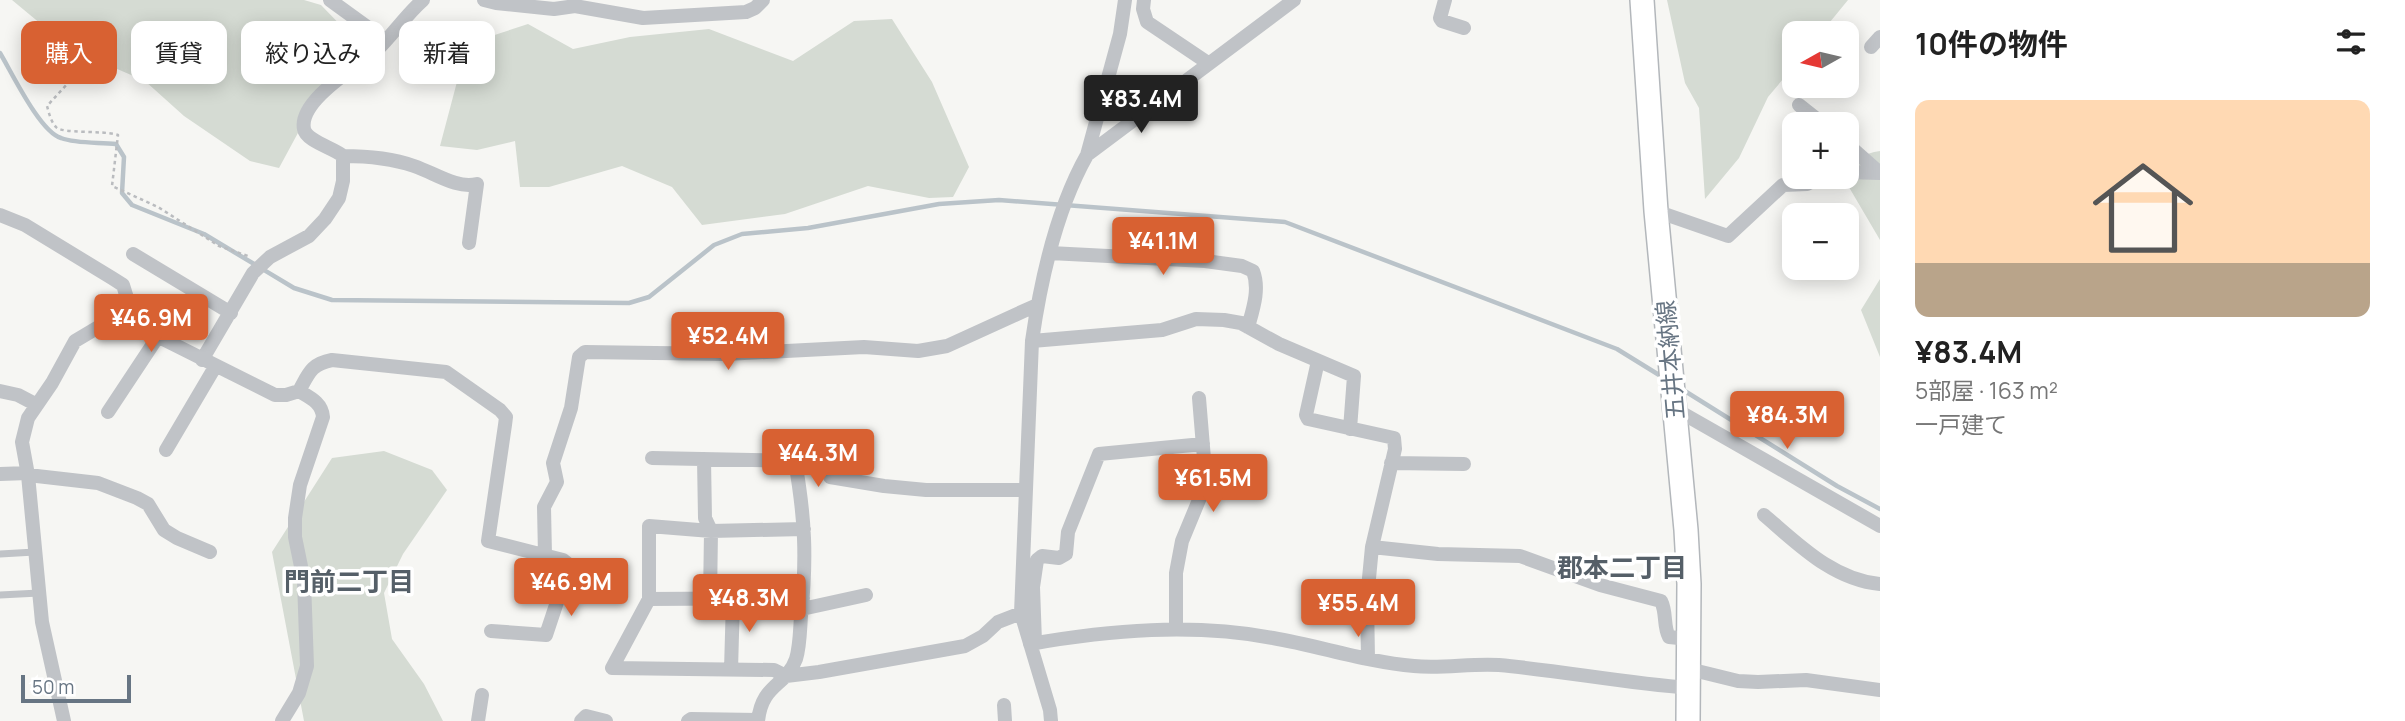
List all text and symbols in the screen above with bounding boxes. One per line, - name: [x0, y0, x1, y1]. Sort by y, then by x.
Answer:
- chip: 購入: [21, 21, 117, 84]
- chip: 賃貸: [131, 21, 227, 84]
- chip: 絞り込み: [241, 21, 385, 84]
- chip: 新着: [399, 21, 495, 84]
- north arrow: [1782, 21, 1858, 98]
- map controls: [1782, 21, 1859, 280]
- text: 10件の物件: [1915, 23, 2068, 64]
- icon: filters: [2332, 23, 2370, 61]
- pin: ¥83.4M: [1084, 76, 1198, 135]
- text: ¥83.4M: [1100, 82, 1182, 114]
- button: +: [1782, 112, 1859, 189]
- icon: home: [2080, 145, 2206, 271]
- button: −: [1782, 203, 1859, 280]
- pin: ¥41.1M: [1106, 218, 1220, 277]
- text: ¥41.1M: [1128, 224, 1198, 256]
- pin: ¥46.9M: [94, 294, 208, 354]
- street label: 五井本納線: [1648, 299, 1691, 421]
- text: ¥46.9M: [110, 301, 192, 333]
- pin: ¥52.4M: [671, 312, 785, 372]
- text: ¥52.4M: [687, 319, 769, 351]
- text: ¥83.4M: [1915, 331, 2022, 372]
- text: 5部屋 · 163 m²: [1915, 374, 2058, 406]
- pin: ¥84.3M: [1730, 392, 1844, 451]
- text: ¥84.3M: [1746, 398, 1828, 430]
- text: 一戸建て: [1915, 408, 2007, 440]
- pin: ¥44.3M: [761, 430, 875, 489]
- text: ¥44.3M: [778, 436, 858, 468]
- pin: ¥61.5M: [1156, 454, 1270, 514]
- text: ¥61.5M: [1174, 461, 1252, 493]
- district label: 郡本二丁目: [1557, 549, 1687, 585]
- pin: ¥46.9M: [514, 558, 628, 618]
- district label: 門前二丁目: [284, 563, 414, 599]
- text: ¥46.9M: [530, 565, 612, 597]
- pin: ¥48.3M: [692, 574, 806, 634]
- pin: ¥55.4M: [1301, 580, 1415, 639]
- text: ¥48.3M: [709, 581, 789, 613]
- text: ¥55.4M: [1317, 586, 1399, 618]
- scale bar: [21, 672, 131, 704]
- text: 50 m: [32, 674, 74, 700]

